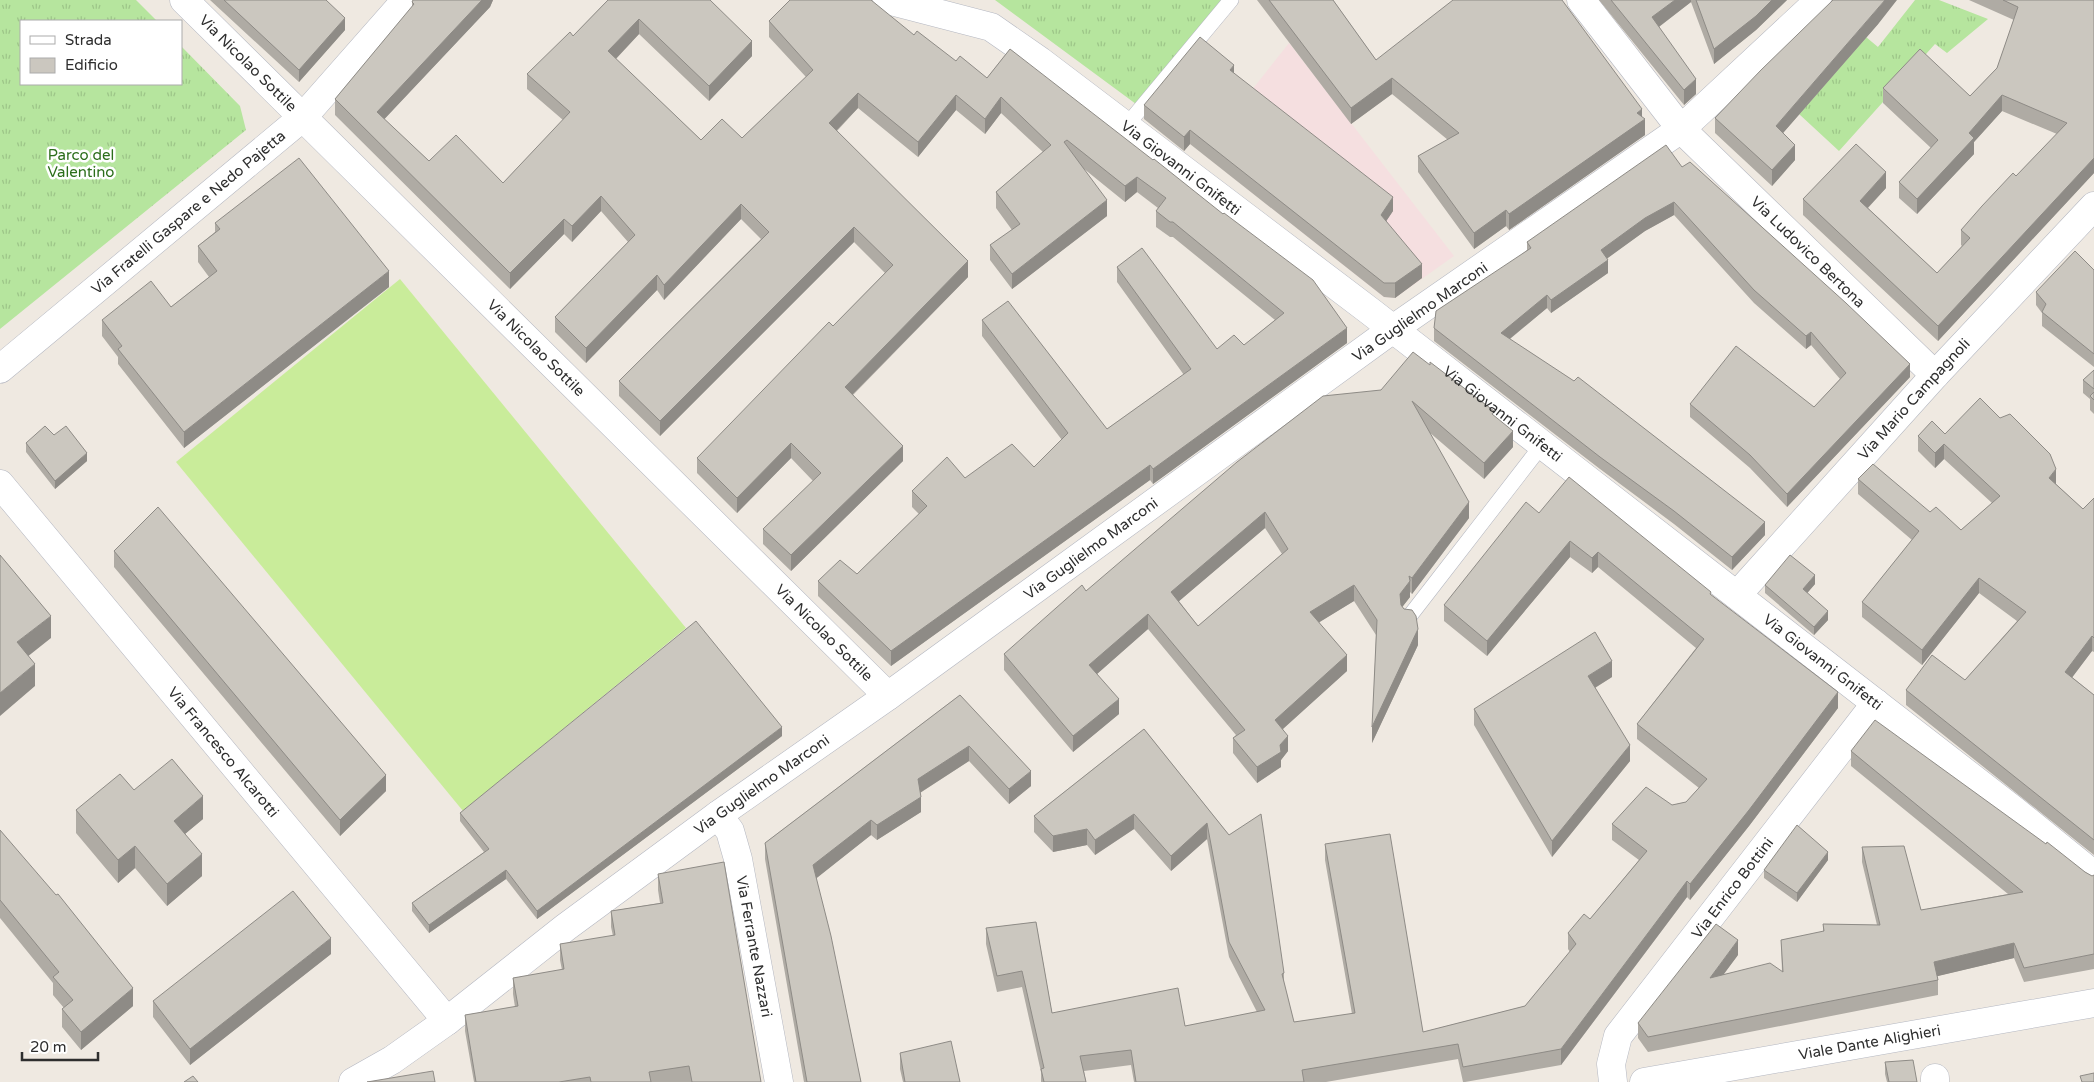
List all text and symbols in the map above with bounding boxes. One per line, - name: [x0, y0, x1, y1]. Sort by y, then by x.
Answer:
- street label: Via Nicolao Sottile: [195, 11, 301, 115]
- legend: [20, 20, 182, 85]
- text: Strada: [65, 31, 112, 49]
- text: Edificio: [65, 56, 118, 74]
- street label: Via Giovanni Gnifetti: [1117, 117, 1245, 219]
- street label: Via Fratelli Gaspare e Nedo Pajetta: [88, 126, 289, 298]
- park label: Parco del Valentino: [48, 146, 114, 181]
- street label: Via Ludovico Bertona: [1747, 193, 1869, 311]
- street label: Via Guglielmo Marconi: [1349, 258, 1491, 366]
- street label: Via Nicolao Sottile: [483, 296, 589, 400]
- street label: Via Mario Campagnoli: [1854, 335, 1974, 463]
- street label: Via Giovanni Gnifetti: [1439, 362, 1566, 466]
- street label: Via Guglielmo Marconi: [1020, 494, 1161, 603]
- street label: Via Nicolao Sottile: [771, 581, 877, 685]
- street label: Via Giovanni Gnifetti: [1760, 610, 1886, 714]
- street label: Via Francesco Alcarotti: [164, 683, 283, 821]
- street label: Via Guglielmo Marconi: [691, 731, 833, 838]
- street label: Via Enrico Bottini: [1688, 834, 1777, 942]
- street label: Via Ferrante Nazzari: [732, 874, 776, 1019]
- street label: Viale Dante Alighieri: [1797, 1021, 1942, 1064]
- scale bar: [22, 1030, 99, 1062]
- text: 20 m: [30, 1038, 67, 1056]

